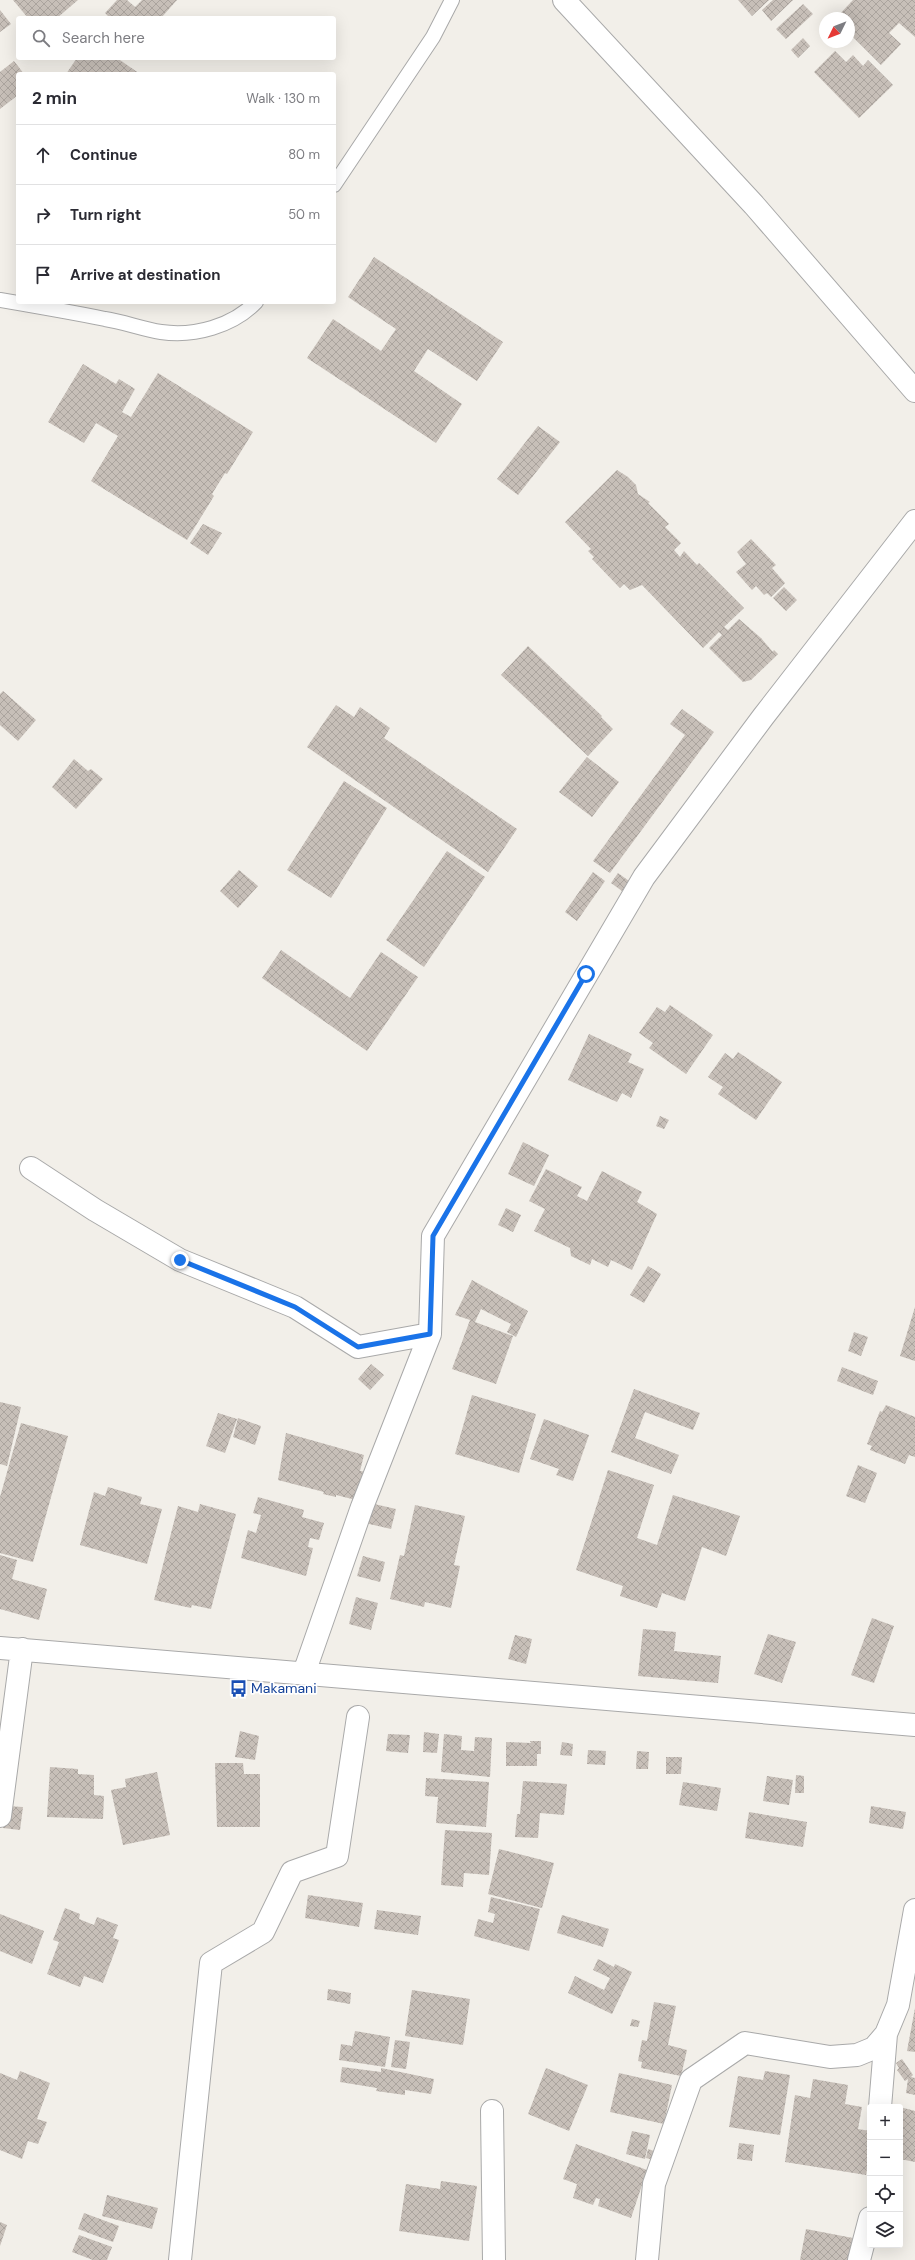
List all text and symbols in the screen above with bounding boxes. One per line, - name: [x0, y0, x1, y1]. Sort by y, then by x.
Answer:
- north arrow: [819, 12, 855, 48]
- search box: [16, 16, 336, 60]
- icon: search: [30, 27, 52, 49]
- text: Search here: [62, 28, 145, 48]
- text: 2 min: [32, 87, 77, 109]
- text: Walk · 130 m: [246, 90, 320, 107]
- icon: ahead: [32, 144, 54, 166]
- text: Continue: [70, 145, 138, 165]
- text: 80 m: [288, 146, 320, 163]
- icon: right: [32, 204, 54, 226]
- text: Turn right: [70, 205, 141, 225]
- text: 50 m: [288, 206, 320, 223]
- icon: arrive: [32, 264, 54, 286]
- text: Arrive at destination: [70, 265, 221, 285]
- route start: [577, 965, 595, 983]
- route end: [171, 1251, 189, 1269]
- bus stop icon: Makamani: [228, 1678, 248, 1698]
- place label: Makamani: [251, 1679, 317, 1697]
- map controls: [867, 2104, 903, 2248]
- button: +: [867, 2104, 903, 2140]
- button: −: [867, 2140, 903, 2176]
- button: locate: [867, 2176, 903, 2212]
- button: layers: [867, 2212, 903, 2248]

